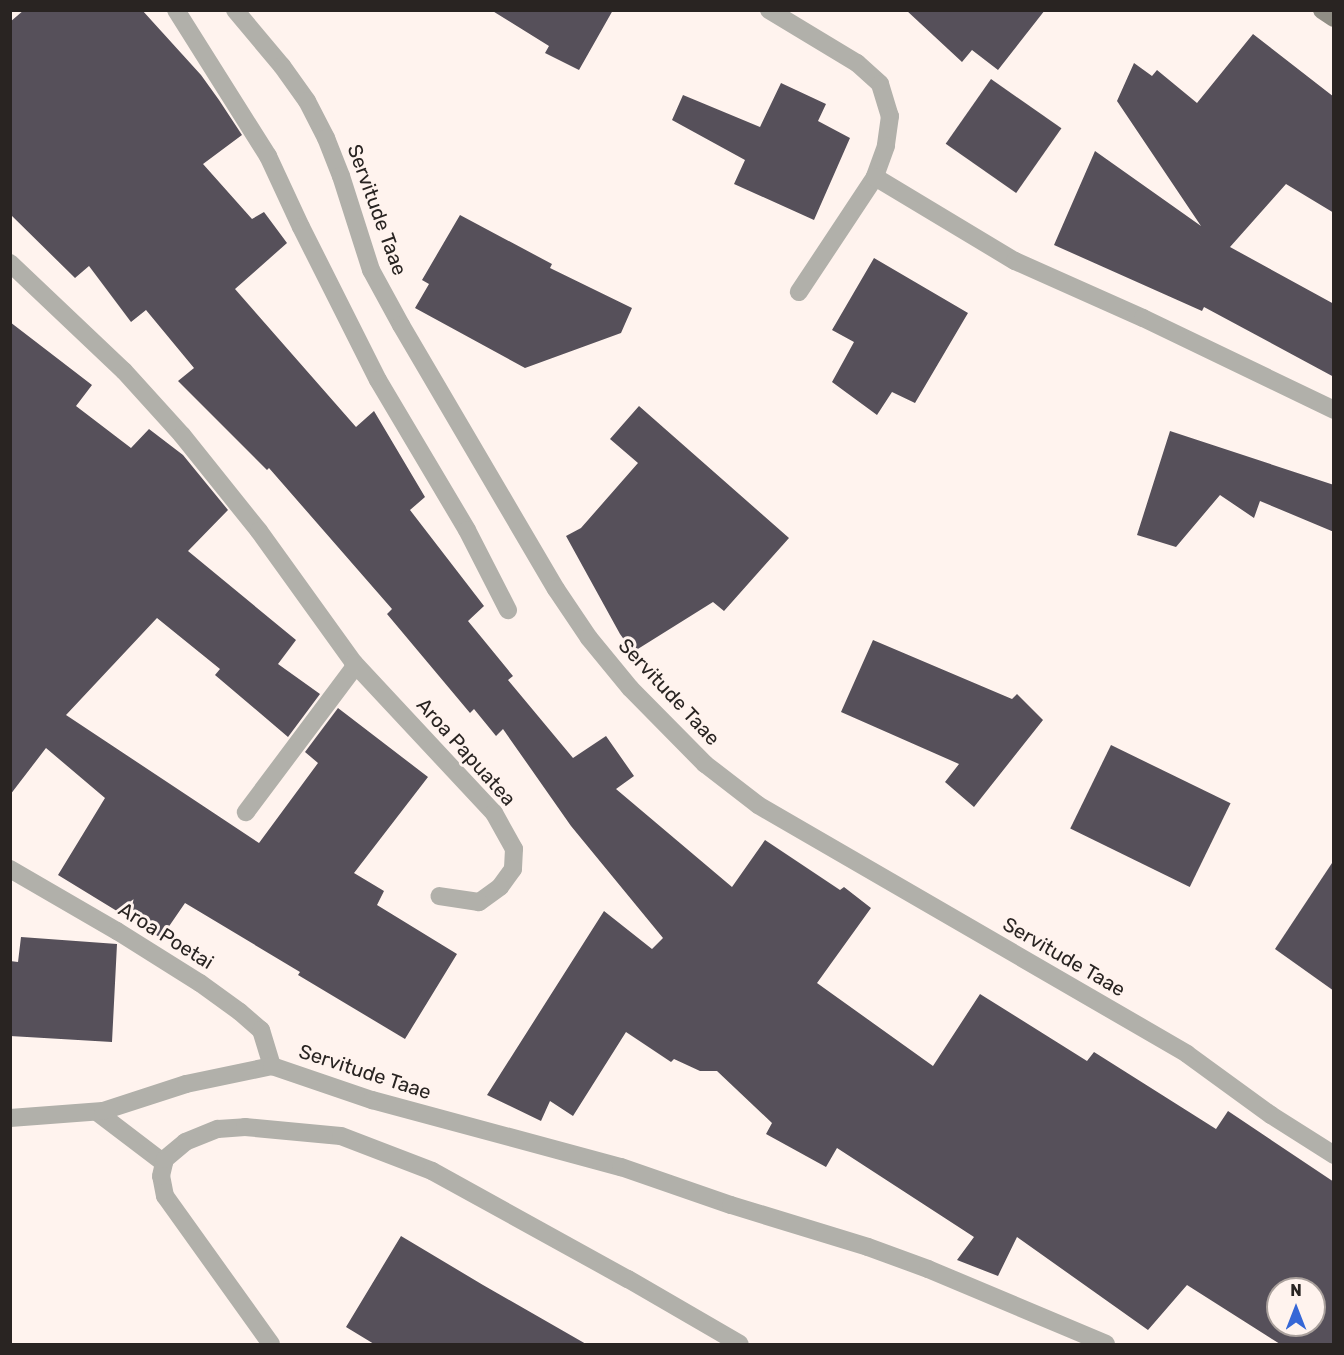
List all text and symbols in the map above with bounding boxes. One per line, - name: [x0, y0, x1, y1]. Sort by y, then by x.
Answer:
- street label: Servitude Taae: [342, 141, 412, 279]
- street label: Servitude Taae: [613, 633, 725, 751]
- street label: Aroa Papuatea: [411, 693, 521, 811]
- street label: Aroa Poetai: [114, 897, 218, 975]
- street label: Servitude Taae: [998, 912, 1130, 1002]
- street label: Servitude Taae: [296, 1039, 434, 1105]
- north arrow: [1266, 1277, 1326, 1337]
- text: N: [1290, 1281, 1302, 1300]

